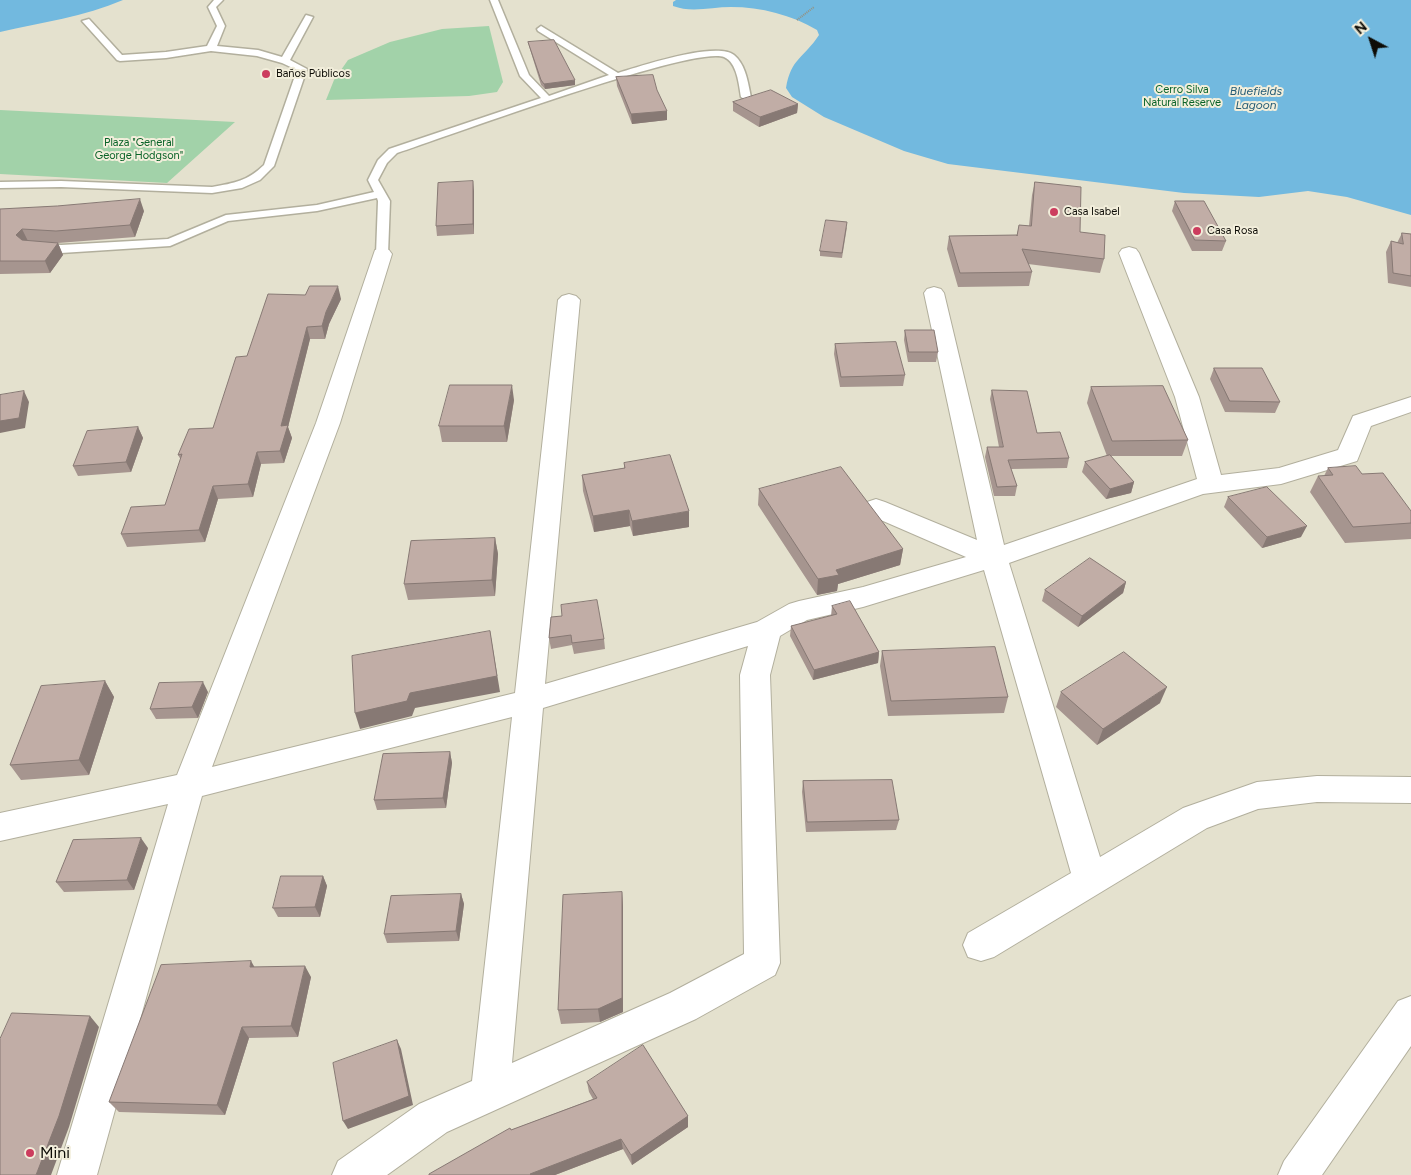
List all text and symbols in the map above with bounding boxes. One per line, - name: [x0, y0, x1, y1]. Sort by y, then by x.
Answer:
- north arrow: [1346, 15, 1396, 65]
- text: N: [1351, 18, 1371, 38]
- place label: Baños Públicos: [276, 67, 350, 81]
- marker: Baños Públicos: [260, 68, 272, 80]
- park label: Cerro Silva Natural Reserve: [1143, 83, 1221, 109]
- water label: Bluefields Lagoon: [1230, 84, 1282, 112]
- park label: Plaza "General George Hodgson": [95, 136, 183, 162]
- place label: Casa Isabel: [1064, 205, 1120, 219]
- marker: Casa Isabel: [1048, 206, 1060, 218]
- place label: Casa Rosa: [1207, 224, 1258, 238]
- marker: Casa Rosa: [1191, 225, 1203, 237]
- place label: Mini: [40, 1143, 70, 1163]
- marker: Mini: [24, 1147, 36, 1159]

